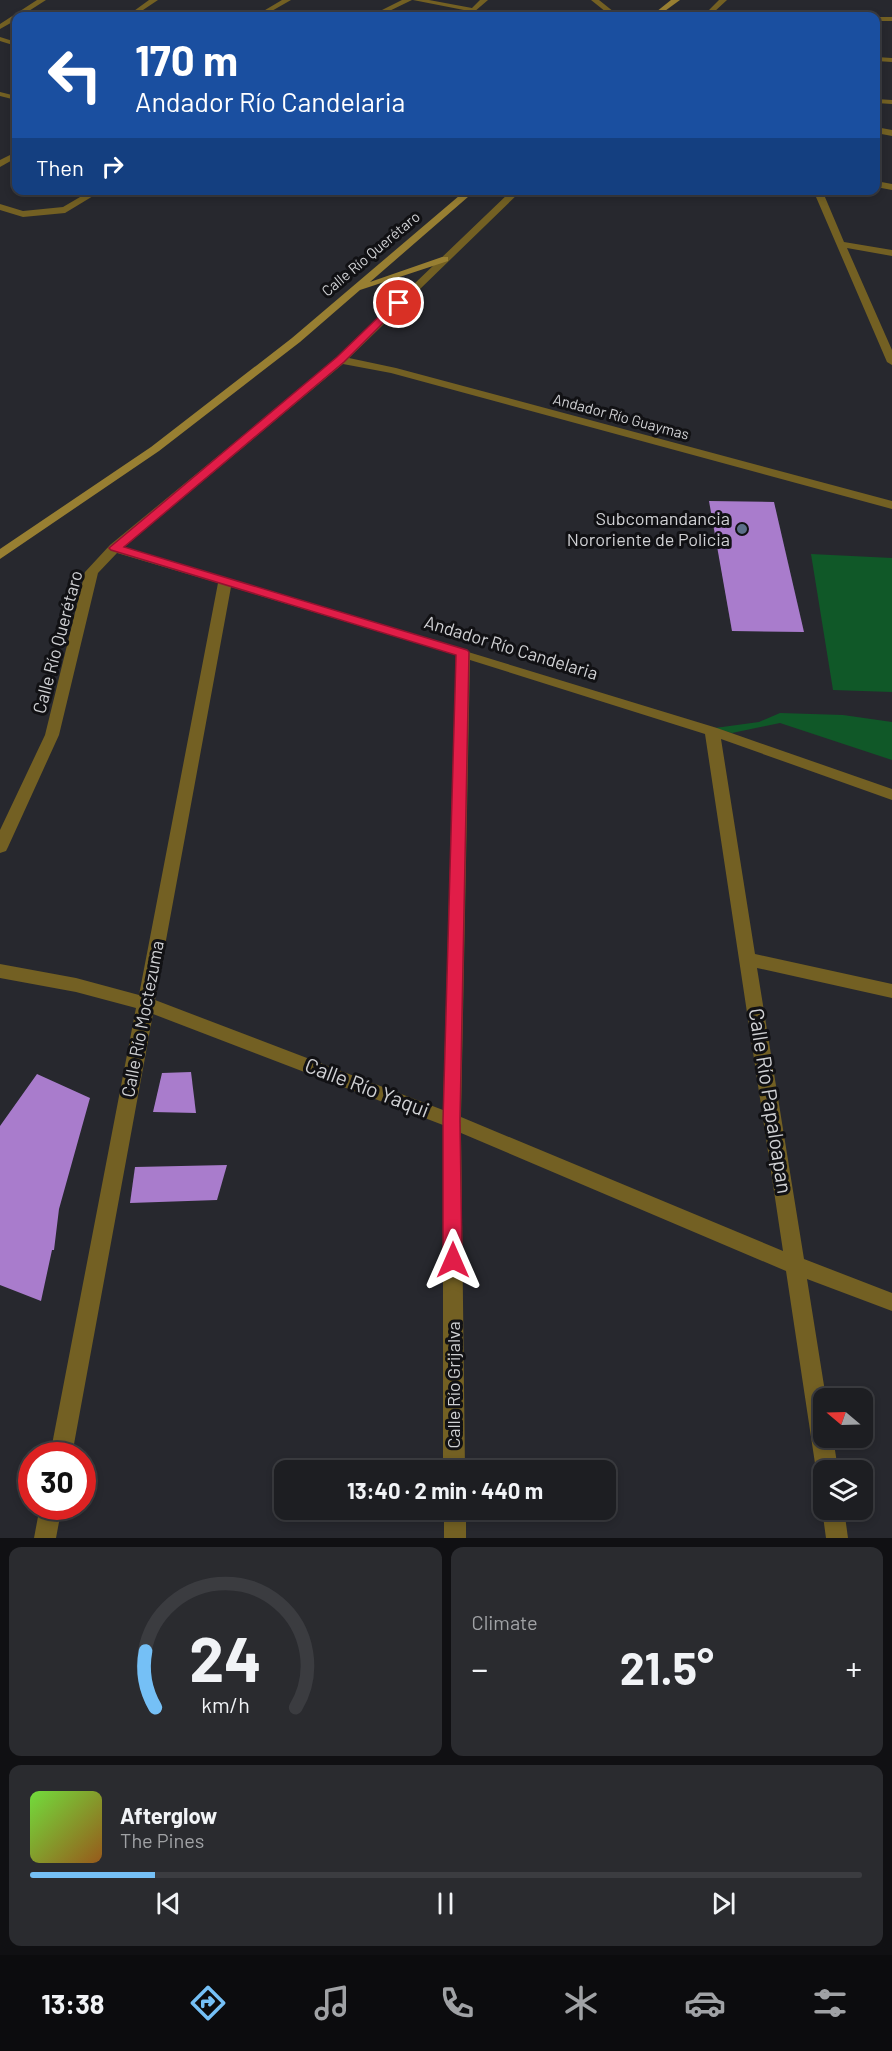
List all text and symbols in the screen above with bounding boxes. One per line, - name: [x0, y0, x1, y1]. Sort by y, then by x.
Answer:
- text: 170 m: [135, 34, 238, 84]
- icon: left: [36, 36, 114, 114]
- text: Andador Río Candelaria: [135, 85, 405, 117]
- icon: right: [96, 150, 129, 183]
- text: Then: [36, 154, 84, 180]
- street label: Calle Río Querétaro: [318, 207, 423, 300]
- pin: [373, 277, 424, 328]
- icon: arrive: [382, 286, 415, 319]
- street label: Andador Río Guaymas: [551, 389, 691, 443]
- place label: Subcomandancia Nororiente de Policia: [567, 507, 730, 550]
- marker: Subcomandancia Nororiente de Policia: [735, 522, 749, 536]
- street label: Calle Río Querétaro: [27, 568, 87, 716]
- street label: Andador Río Candelaria: [422, 610, 601, 684]
- street label: Calle Río Moctezuma: [116, 938, 168, 1099]
- street label: Calle Río Papaloapan: [744, 1006, 798, 1195]
- street label: Calle Río Yaqui: [302, 1051, 433, 1122]
- position arrow: [421, 1228, 485, 1292]
- street label: Calle Río Grijalva: [442, 1321, 464, 1449]
- north arrow: [813, 1388, 873, 1448]
- map controls: [813, 1388, 873, 1520]
- speed limit sign: 30: [18, 1442, 96, 1520]
- button: layers: [813, 1460, 873, 1520]
- text: 13:40 · 2 min · 440 m: [347, 1477, 543, 1503]
- text: Climate: [472, 1610, 538, 1634]
- text: 24: [189, 1620, 262, 1694]
- text: 21.5°: [620, 1640, 714, 1694]
- text: −: [472, 1648, 488, 1688]
- text: +: [846, 1648, 862, 1688]
- text: km/h: [201, 1693, 250, 1718]
- text: Afterglow: [120, 1802, 217, 1828]
- text: The Pines: [120, 1828, 204, 1852]
- icon: previous: [152, 1887, 185, 1920]
- icon: pause: [429, 1887, 462, 1920]
- icon: next: [707, 1887, 740, 1920]
- icon: directions: [187, 1982, 229, 2024]
- icon: music: [311, 1982, 353, 2024]
- icon: phone: [436, 1982, 478, 2024]
- icon: climate: [560, 1982, 602, 2024]
- icon: car: [684, 1982, 726, 2024]
- icon: filters: [809, 1982, 851, 2024]
- text: 13:38: [41, 1987, 104, 2019]

